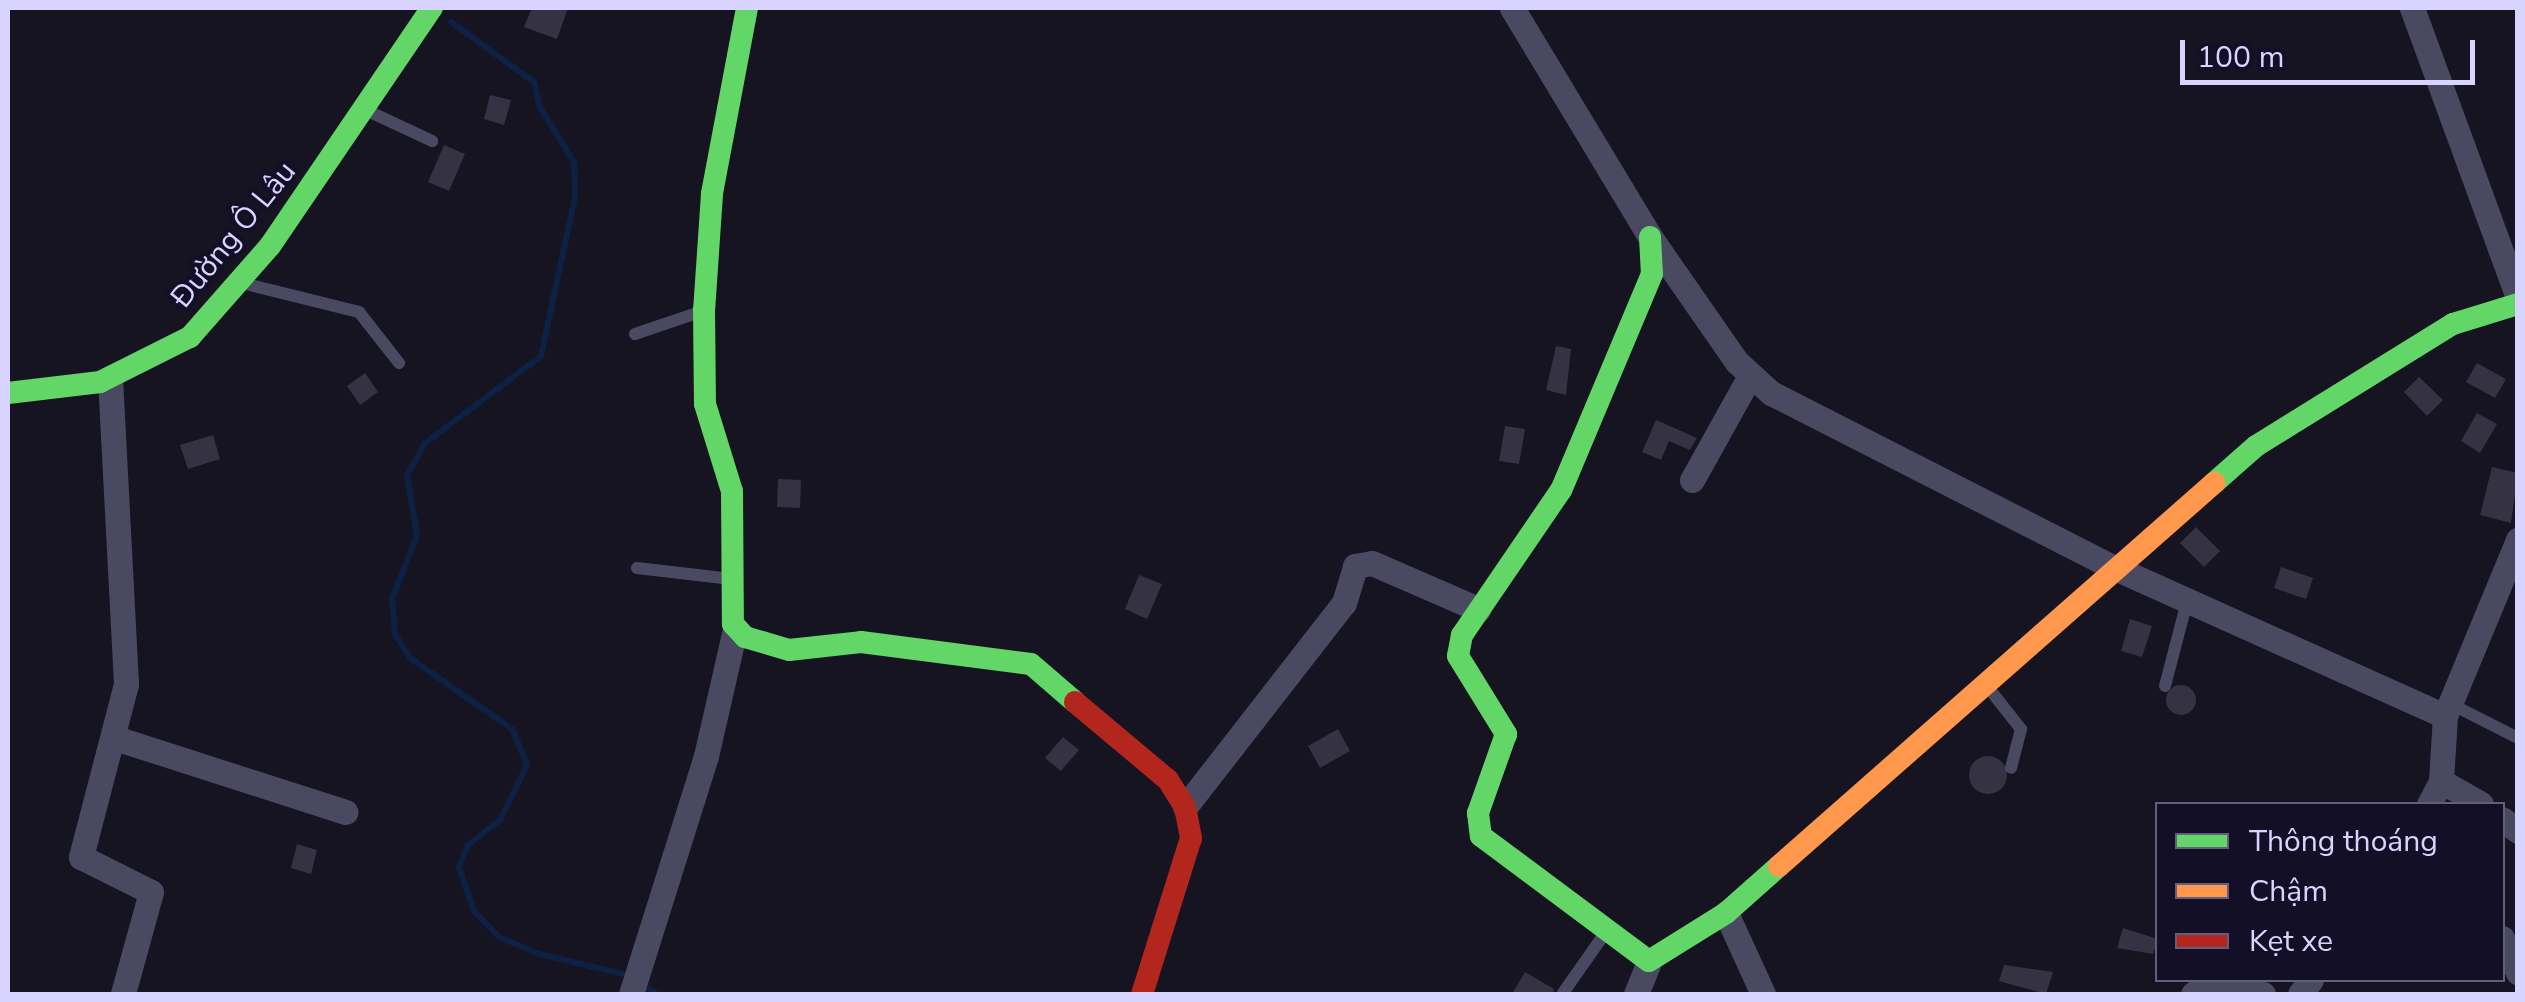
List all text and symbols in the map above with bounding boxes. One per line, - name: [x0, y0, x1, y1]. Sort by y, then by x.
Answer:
- scale bar: [2185, 20, 2480, 82]
- text: 100 m: [2197, 37, 2284, 78]
- street label: Đường Ô Lâu: [164, 155, 304, 315]
- legend: [2155, 802, 2505, 982]
- text: Thông thoáng: [2249, 821, 2438, 862]
- text: Chậm: [2249, 871, 2328, 912]
- text: Kẹt xe: [2249, 921, 2333, 962]

